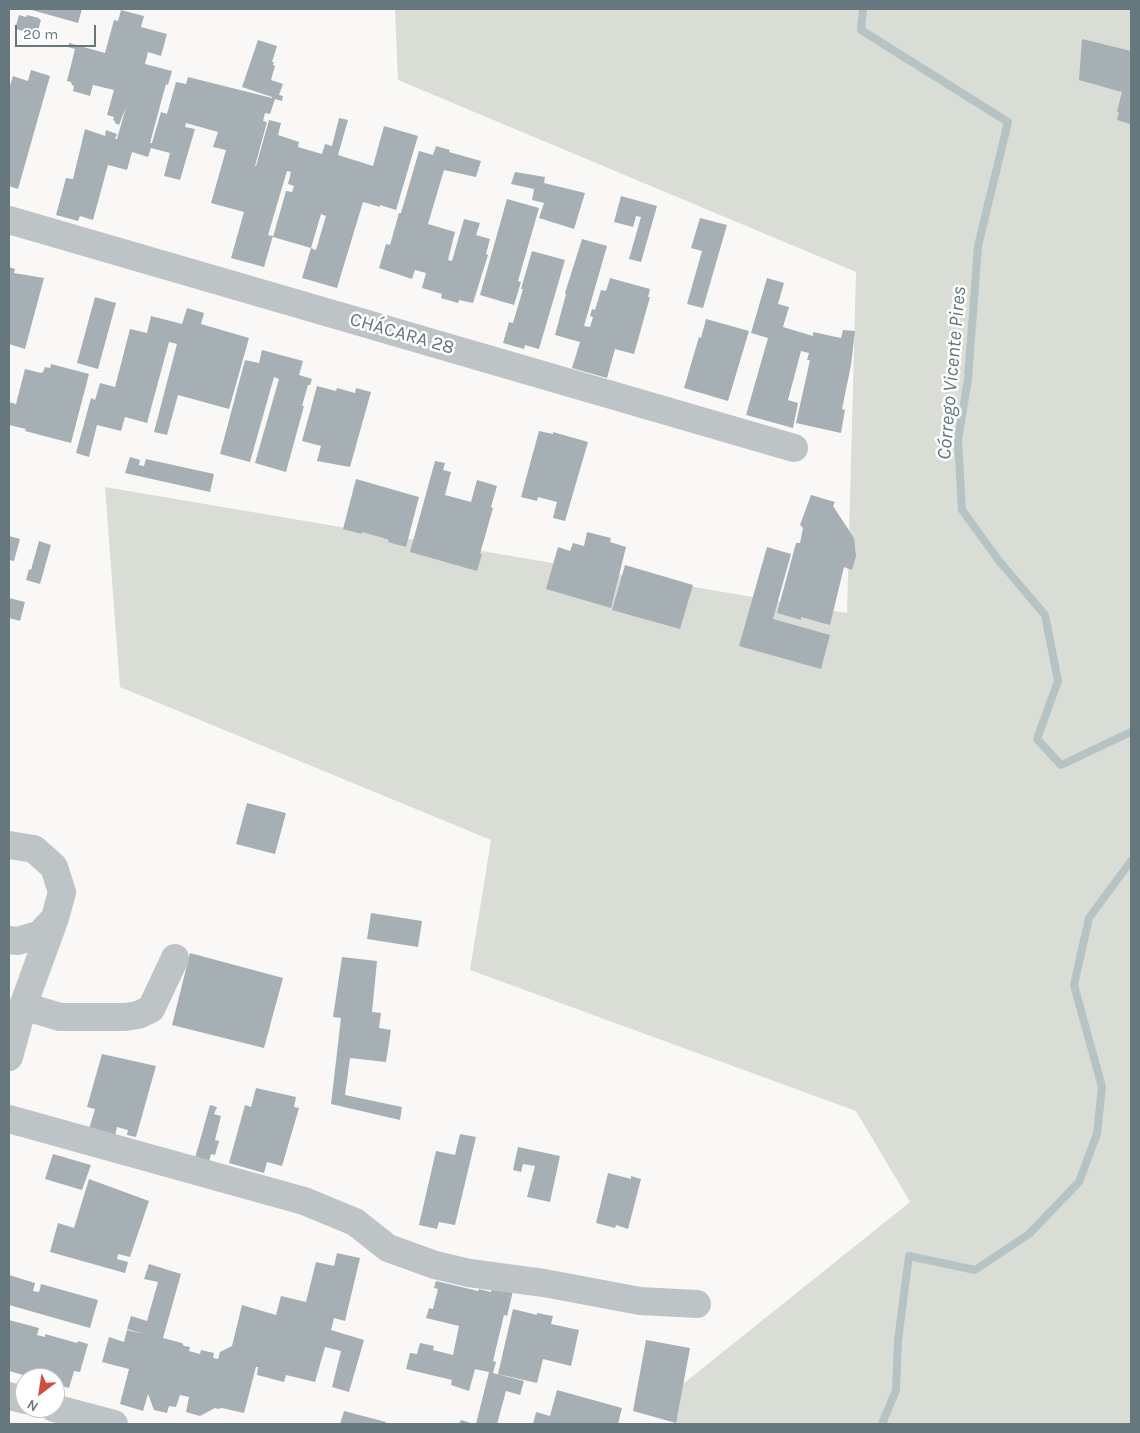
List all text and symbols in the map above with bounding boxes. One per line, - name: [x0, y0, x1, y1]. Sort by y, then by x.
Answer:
- scale bar: [18, 15, 99, 47]
- text: 20 m: [23, 25, 58, 43]
- water label: Córrego Vicente Pires: [932, 285, 972, 461]
- street label: CHÁCARA 28: [347, 308, 457, 360]
- north arrow: [15, 1368, 65, 1418]
- text: N: [24, 1396, 41, 1415]

